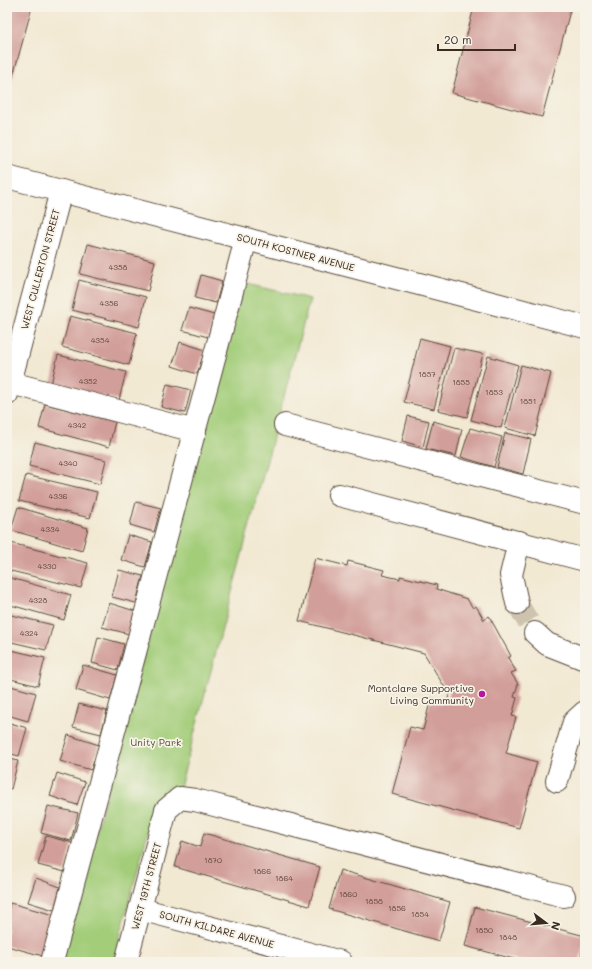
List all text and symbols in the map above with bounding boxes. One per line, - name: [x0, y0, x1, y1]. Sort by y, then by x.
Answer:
- scale bar: [438, 26, 515, 52]
- text: 20 m: [444, 31, 472, 47]
- street label: WEST CULLERTON STREET: [17, 207, 63, 331]
- street label: SOUTH KOSTNER AVENUE: [236, 230, 357, 275]
- house number: 4358: [109, 262, 128, 272]
- house number: 4356: [100, 298, 119, 308]
- house number: 4354: [91, 335, 110, 345]
- house number: 1857: [418, 369, 436, 379]
- house number: 4352: [79, 376, 97, 386]
- house number: 1855: [452, 377, 470, 387]
- house number: 1853: [485, 387, 503, 397]
- house number: 1851: [520, 396, 536, 406]
- house number: 4342: [68, 420, 86, 430]
- house number: 4340: [58, 458, 78, 468]
- house number: 4336: [49, 491, 68, 501]
- house number: 4334: [41, 524, 60, 534]
- house number: 4330: [37, 561, 57, 571]
- house number: 4328: [29, 595, 47, 605]
- house number: 4324: [20, 628, 39, 638]
- place label: Montclare Supportive Living Community: [368, 681, 474, 707]
- marker: Montclare Supportive Living Community: [477, 689, 487, 699]
- park label: Unity Park: [131, 735, 181, 749]
- street label: WEST 19TH STREET: [128, 840, 164, 931]
- house number: 1870: [204, 855, 222, 865]
- house number: 1866: [253, 866, 271, 876]
- house number: 1864: [275, 873, 293, 883]
- house number: 1860: [339, 889, 357, 899]
- house number: 1858: [365, 896, 383, 906]
- house number: 1856: [388, 903, 406, 913]
- north arrow: [526, 903, 566, 943]
- street label: SOUTH KILDARE AVENUE: [158, 907, 276, 951]
- house number: 1854: [411, 909, 429, 919]
- text: N: [548, 920, 564, 932]
- house number: 1850: [475, 925, 493, 935]
- house number: 1848: [499, 932, 517, 942]

